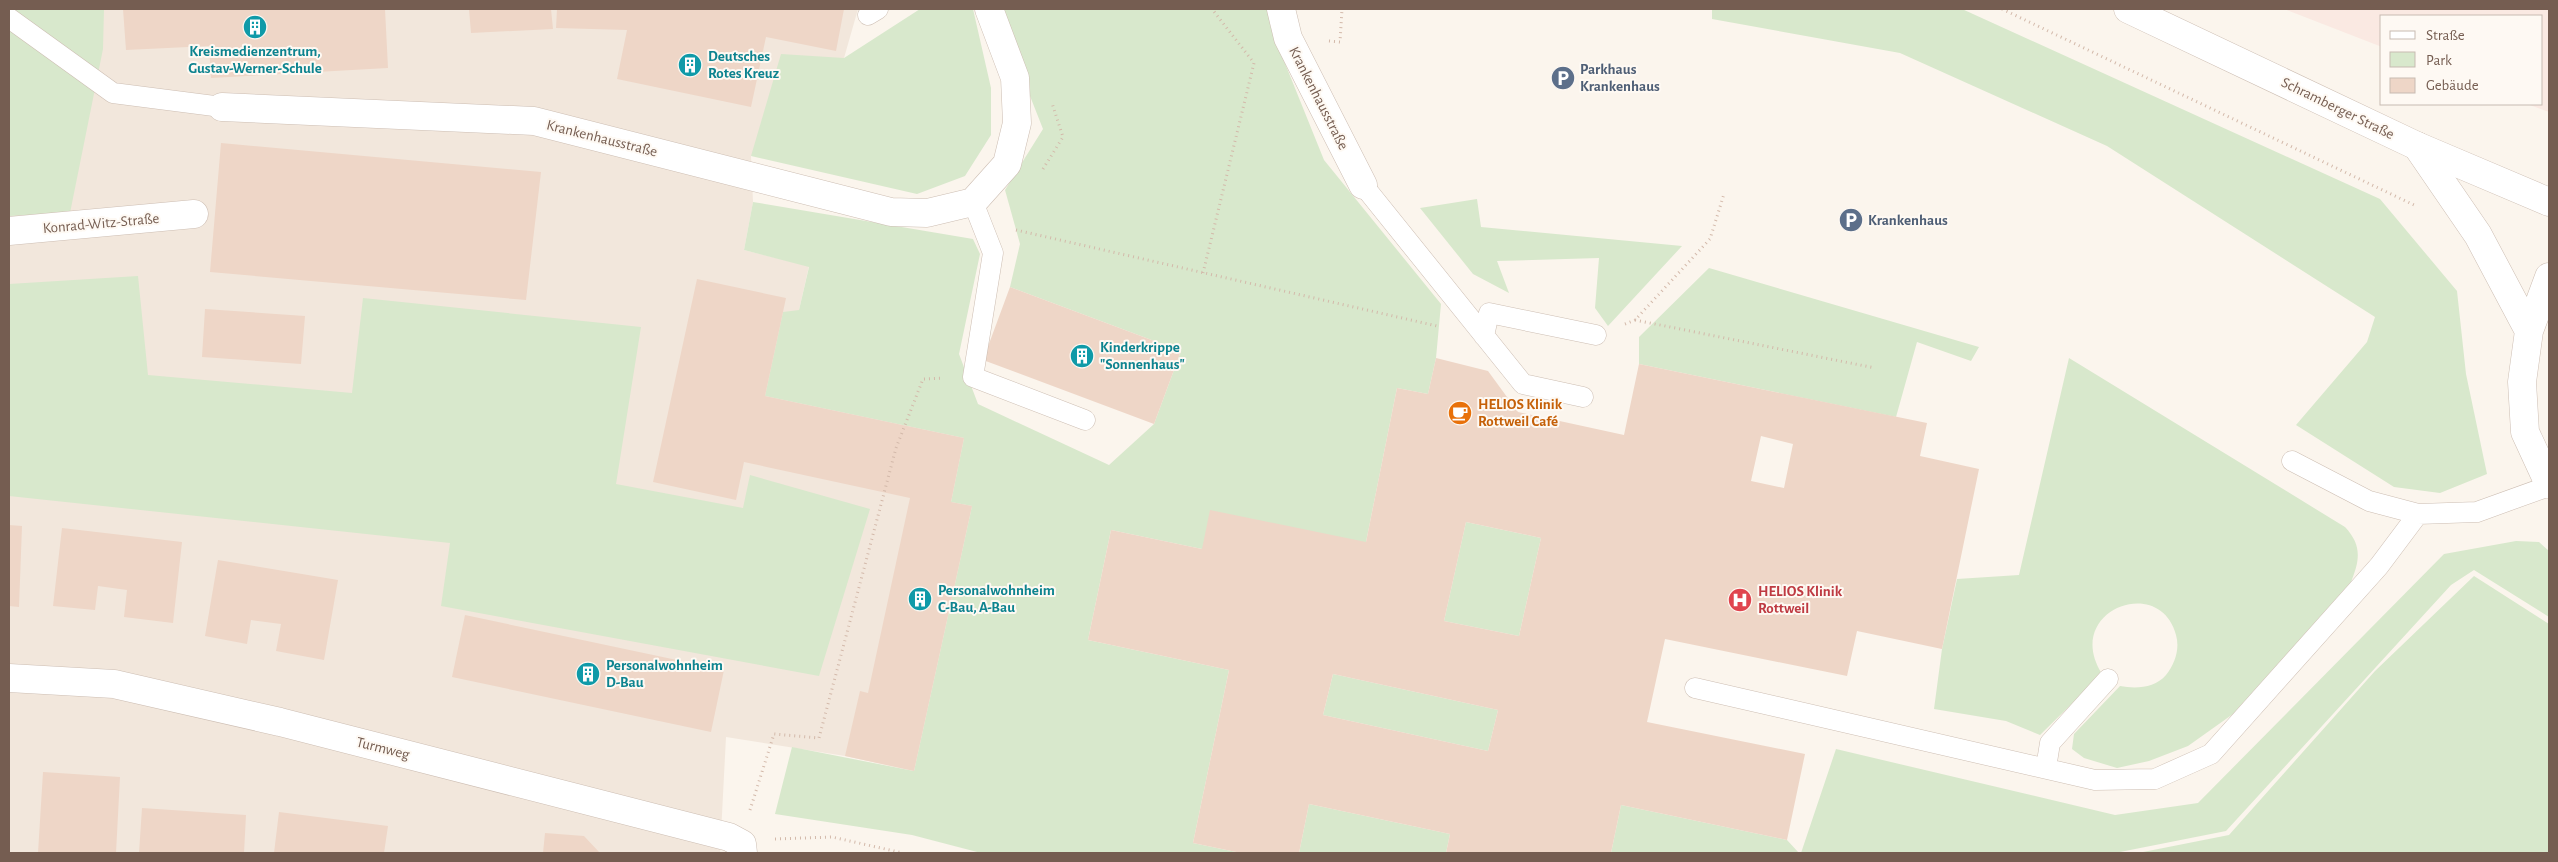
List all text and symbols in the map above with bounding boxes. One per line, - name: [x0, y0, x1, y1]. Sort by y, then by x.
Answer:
- building icon: Kreismedienzentrum, Gustav-Werner-Schule: [242, 14, 268, 40]
- legend: [2380, 15, 2543, 105]
- text: Straße: [2426, 28, 2465, 43]
- place label: Kreismedienzentrum, Gustav-Werner-Schule: [188, 44, 322, 76]
- street label: Krankenhausstraße: [1286, 44, 1351, 152]
- place label: Deutsches Rotes Kreuz: [708, 49, 779, 81]
- building icon: Deutsches Rotes Kreuz: [677, 52, 703, 78]
- text: Park: [2426, 53, 2452, 68]
- place label: Parkhaus Krankenhaus: [1580, 62, 1660, 94]
- parking icon: Parkhaus Krankenhaus: [1550, 65, 1576, 91]
- street label: Schramberger Straße: [2279, 75, 2397, 142]
- text: Gebäude: [2426, 78, 2479, 93]
- street label: Krankenhausstraße: [545, 117, 659, 160]
- parking icon: Krankenhaus: [1838, 207, 1864, 233]
- street label: Konrad-Witz-Straße: [42, 211, 160, 236]
- place label: Krankenhaus: [1868, 213, 1948, 228]
- place label: Kinderkrippe "Sonnenhaus": [1100, 340, 1185, 372]
- building icon: Kinderkrippe "Sonnenhaus": [1069, 343, 1095, 369]
- place label: HELIOS Klinik Rottweil Café: [1478, 397, 1563, 429]
- cafe icon: HELIOS Klinik Rottweil Café: [1447, 400, 1473, 426]
- place label: Personalwohnheim C-Bau, A-Bau: [938, 583, 1055, 615]
- place label: HELIOS Klinik Rottweil: [1758, 584, 1843, 616]
- building icon: Personalwohnheim C-Bau, A-Bau: [907, 586, 933, 612]
- hospital icon: HELIOS Klinik Rottweil: [1727, 587, 1753, 613]
- place label: Personalwohnheim D-Bau: [606, 658, 723, 690]
- building icon: Personalwohnheim D-Bau: [575, 661, 601, 687]
- street label: Turmweg: [355, 735, 412, 762]

